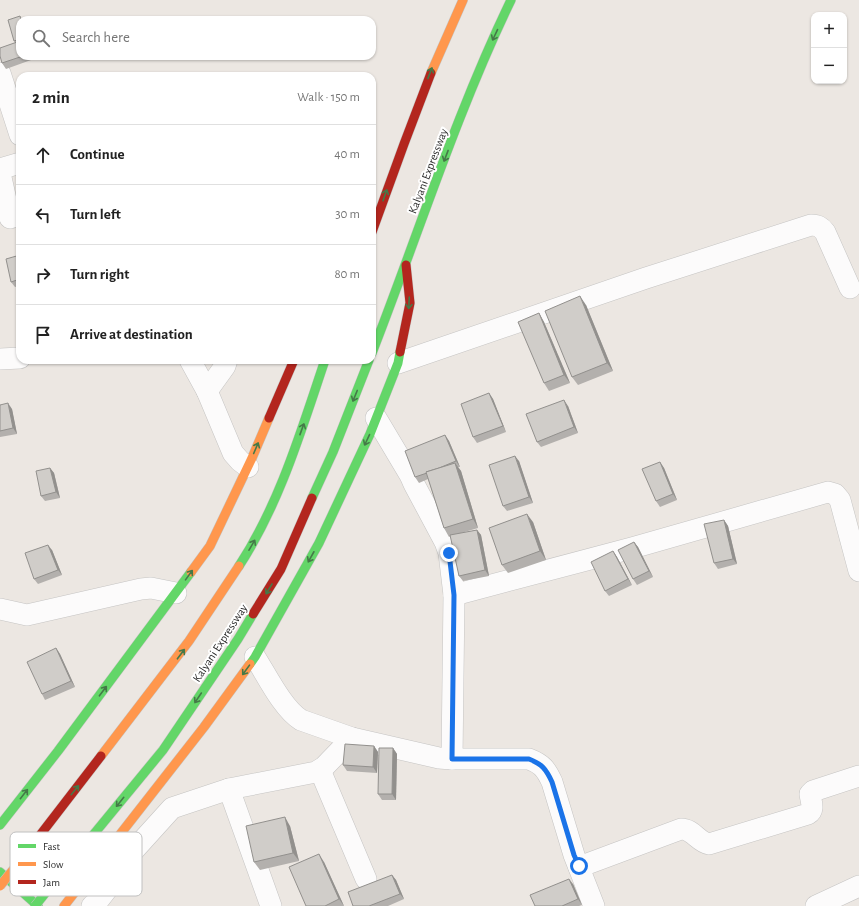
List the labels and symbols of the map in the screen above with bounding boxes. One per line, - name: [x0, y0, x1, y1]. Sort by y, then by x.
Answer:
- one-way arrow: [491, 29, 498, 41]
- one-way arrow: [427, 68, 435, 80]
- street label: Kalyani Expressway: [406, 127, 451, 216]
- one-way arrow: [442, 149, 450, 161]
- one-way arrow: [382, 189, 389, 202]
- one-way arrow: [406, 296, 413, 309]
- one-way arrow: [350, 390, 358, 402]
- one-way arrow: [298, 423, 306, 435]
- one-way arrow: [363, 434, 370, 446]
- one-way arrow: [253, 443, 260, 455]
- one-way arrow: [248, 539, 256, 551]
- route end: [440, 544, 458, 562]
- one-way arrow: [307, 551, 314, 563]
- one-way arrow: [184, 570, 193, 581]
- one-way arrow: [264, 583, 272, 595]
- street label: Kalyani Expressway: [190, 602, 250, 685]
- one-way arrow: [177, 648, 185, 659]
- one-way arrow: [242, 664, 250, 675]
- one-way arrow: [99, 685, 107, 696]
- one-way arrow: [194, 692, 202, 703]
- one-way arrow: [71, 784, 79, 795]
- one-way arrow: [20, 789, 28, 800]
- one-way arrow: [116, 796, 125, 807]
- legend: [10, 832, 142, 896]
- text: Fast: [43, 841, 61, 852]
- route start: [570, 857, 588, 875]
- text: Slow: [43, 859, 64, 870]
- text: Jam: [43, 877, 60, 888]

